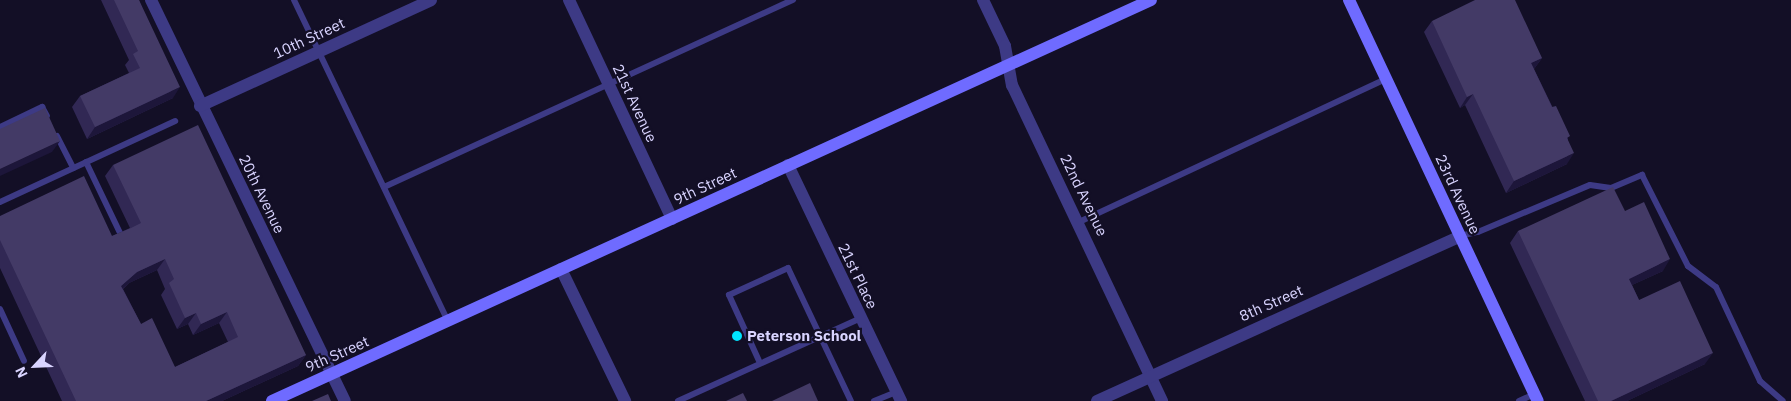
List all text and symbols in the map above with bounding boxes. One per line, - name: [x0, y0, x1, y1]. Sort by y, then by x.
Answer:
- street label: 10th Street: [271, 14, 347, 62]
- street label: 21st Avenue: [609, 61, 661, 145]
- street label: 22nd Avenue: [1056, 151, 1112, 239]
- street label: 23rd Avenue: [1432, 151, 1484, 237]
- street label: 20th Avenue: [235, 152, 289, 236]
- street label: 9th Street: [671, 164, 739, 208]
- street label: 21st Place: [834, 240, 882, 312]
- street label: 8th Street: [1237, 281, 1305, 325]
- place label: Peterson School: [747, 327, 861, 345]
- marker: Peterson School: [731, 330, 743, 342]
- street label: 9th Street: [303, 332, 371, 376]
- north arrow: [10, 341, 60, 391]
- text: N: [11, 364, 32, 381]

